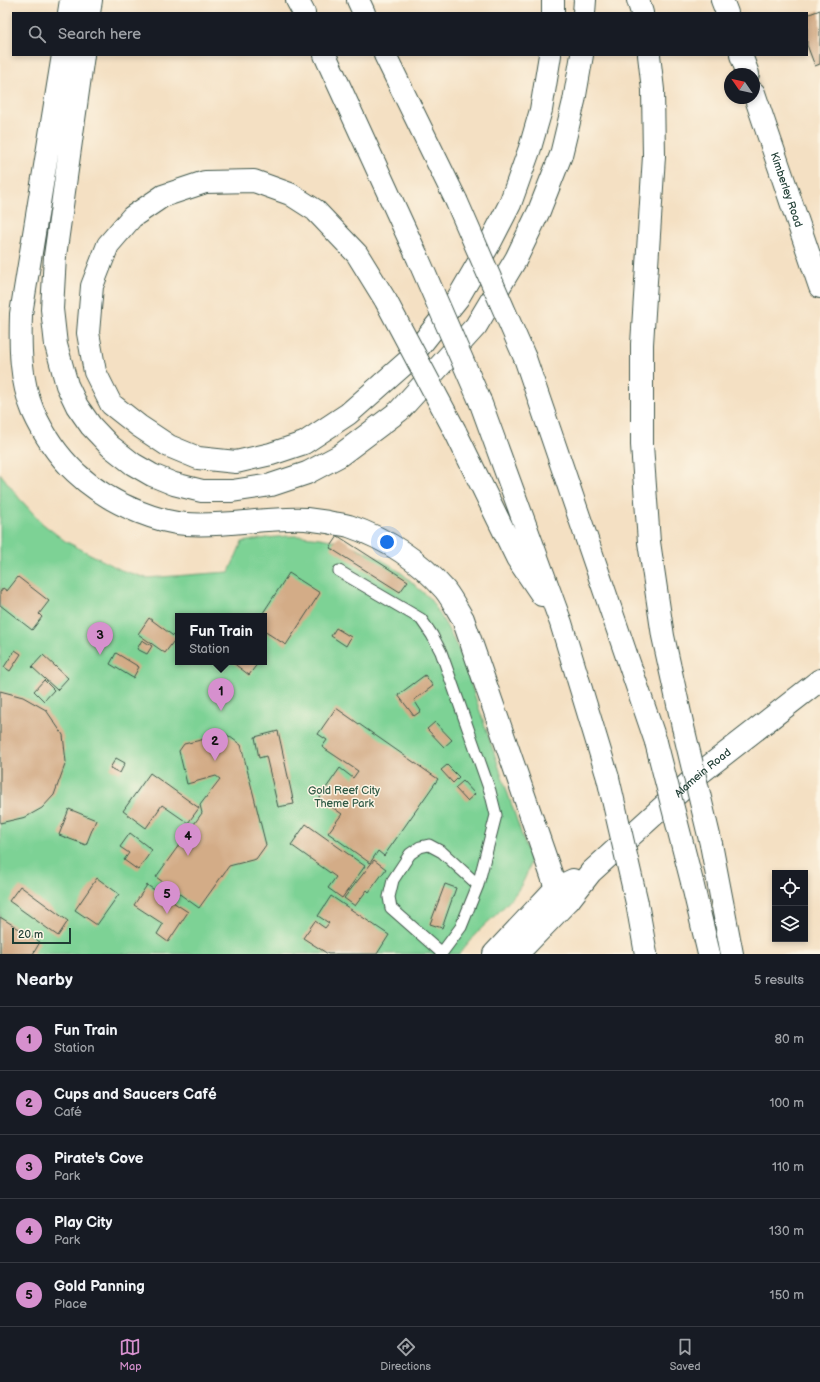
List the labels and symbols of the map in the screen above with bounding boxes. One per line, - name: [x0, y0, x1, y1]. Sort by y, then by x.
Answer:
- north arrow: [724, 68, 760, 104]
- street label: Kimberley Road: [768, 150, 806, 229]
- your location: [377, 532, 397, 552]
- pin: 3: [87, 622, 113, 655]
- pin: 1: [208, 678, 234, 711]
- pin: 2: [202, 728, 228, 761]
- street label: Alamein Road: [672, 745, 733, 800]
- park label: Gold Reef City Theme Park: [308, 784, 380, 810]
- pin: 4: [175, 823, 201, 856]
- pin: 5: [154, 881, 180, 914]
- scale bar: [12, 926, 71, 945]

